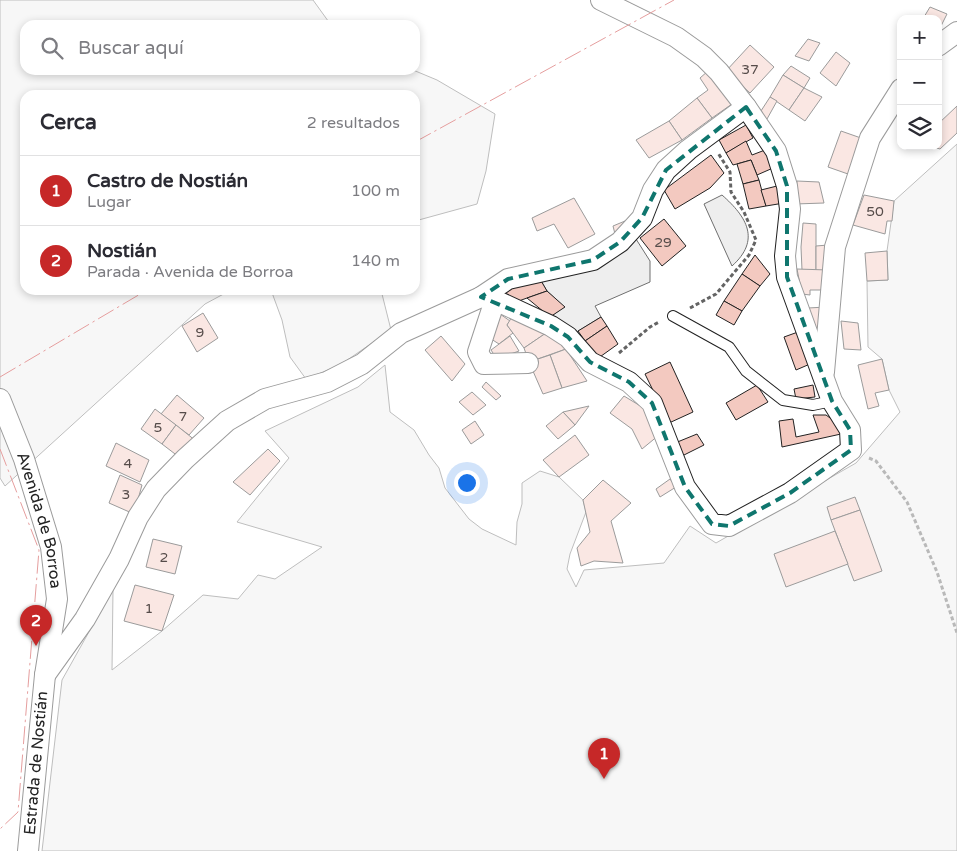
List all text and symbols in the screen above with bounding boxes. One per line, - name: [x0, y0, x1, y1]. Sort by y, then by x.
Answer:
- map controls: [897, 15, 942, 150]
- button: +: [897, 15, 942, 60]
- search box: [20, 20, 420, 75]
- icon: search: [38, 34, 66, 62]
- text: Buscar aquí: [78, 37, 184, 59]
- button: −: [897, 60, 942, 105]
- house number: 37: [741, 61, 759, 78]
- button: layers: [897, 105, 942, 150]
- text: Cerca: [40, 110, 97, 135]
- text: 2 resultados: [307, 113, 400, 133]
- text: Castro de Nostián: [87, 170, 248, 192]
- text: 1: [51, 181, 61, 201]
- text: 100 m: [351, 181, 400, 201]
- text: Lugar: [87, 192, 131, 212]
- house number: 50: [866, 203, 884, 220]
- house number: 29: [654, 234, 672, 251]
- text: Nostián: [87, 240, 157, 262]
- text: 2: [51, 251, 61, 271]
- text: 140 m: [351, 251, 400, 271]
- text: Parada · Avenida de Borroa: [87, 262, 294, 282]
- house number: 9: [196, 324, 204, 341]
- house number: 7: [179, 408, 187, 425]
- house number: 5: [154, 419, 162, 436]
- street label: Avenida de Borroa: [12, 449, 66, 590]
- house number: 4: [124, 455, 133, 472]
- your location: [454, 470, 480, 496]
- house number: 3: [122, 486, 130, 503]
- house number: 2: [160, 549, 168, 566]
- house number: 1: [145, 600, 153, 617]
- pin: 2: [20, 605, 52, 646]
- street label: Estrada de Nostián: [20, 690, 52, 836]
- pin: 1: [588, 738, 620, 779]

